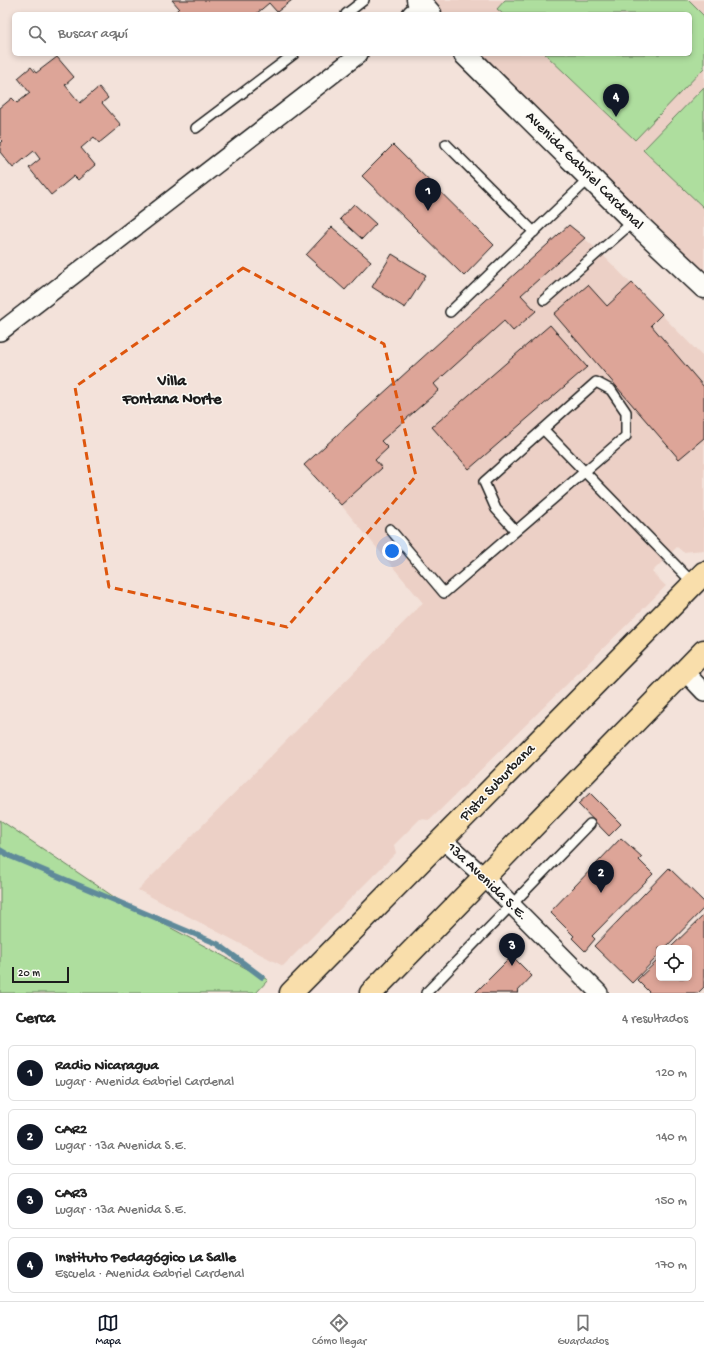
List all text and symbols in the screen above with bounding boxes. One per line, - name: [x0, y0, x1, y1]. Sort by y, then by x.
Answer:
- search box: [12, 12, 692, 56]
- icon: search: [26, 23, 48, 45]
- text: Buscar aquí: [58, 25, 128, 43]
- pin: 4: [603, 84, 629, 117]
- street label: Avenida Gabriel Cardenal: [521, 108, 647, 234]
- pin: 1: [415, 178, 441, 211]
- district label: Villa Fontana Norte: [122, 373, 222, 410]
- your location: [382, 541, 402, 561]
- street label: Pista Suburbana: [456, 740, 540, 826]
- street label: 13a Avenida S.E.: [442, 838, 531, 925]
- pin: 2: [588, 860, 614, 893]
- pin: 3: [499, 933, 525, 966]
- map controls: [656, 945, 692, 981]
- button: locate: [656, 945, 692, 981]
- scale bar: [12, 965, 69, 984]
- text: 20 m: [18, 968, 40, 980]
- text: Cerca: [16, 1009, 55, 1029]
- text: 4 resultados: [622, 1012, 688, 1027]
- text: Radio Nicaragua: [55, 1057, 159, 1075]
- text: 1: [27, 1066, 33, 1081]
- text: 120 m: [656, 1066, 687, 1081]
- text: Lugar · Avenida Gabriel Cardenal: [55, 1075, 234, 1090]
- text: CAR2: [55, 1121, 87, 1139]
- text: 2: [27, 1130, 33, 1145]
- text: 140 m: [656, 1130, 687, 1145]
- text: Lugar · 13a Avenida S.E.: [55, 1139, 187, 1154]
- text: CAR3: [55, 1185, 88, 1203]
- text: 3: [27, 1194, 33, 1209]
- text: 150 m: [655, 1194, 687, 1209]
- text: Lugar · 13a Avenida S.E.: [55, 1203, 187, 1218]
- text: Instituto Pedagógico La Salle: [55, 1249, 236, 1267]
- text: 4: [27, 1258, 33, 1273]
- text: 170 m: [655, 1258, 687, 1273]
- text: Escuela · Avenida Gabriel Cardenal: [55, 1267, 244, 1282]
- tab: Mapa: [96, 1312, 121, 1348]
- tab: Cómo llegar: [312, 1312, 366, 1348]
- tab: Guardados: [558, 1312, 608, 1348]

